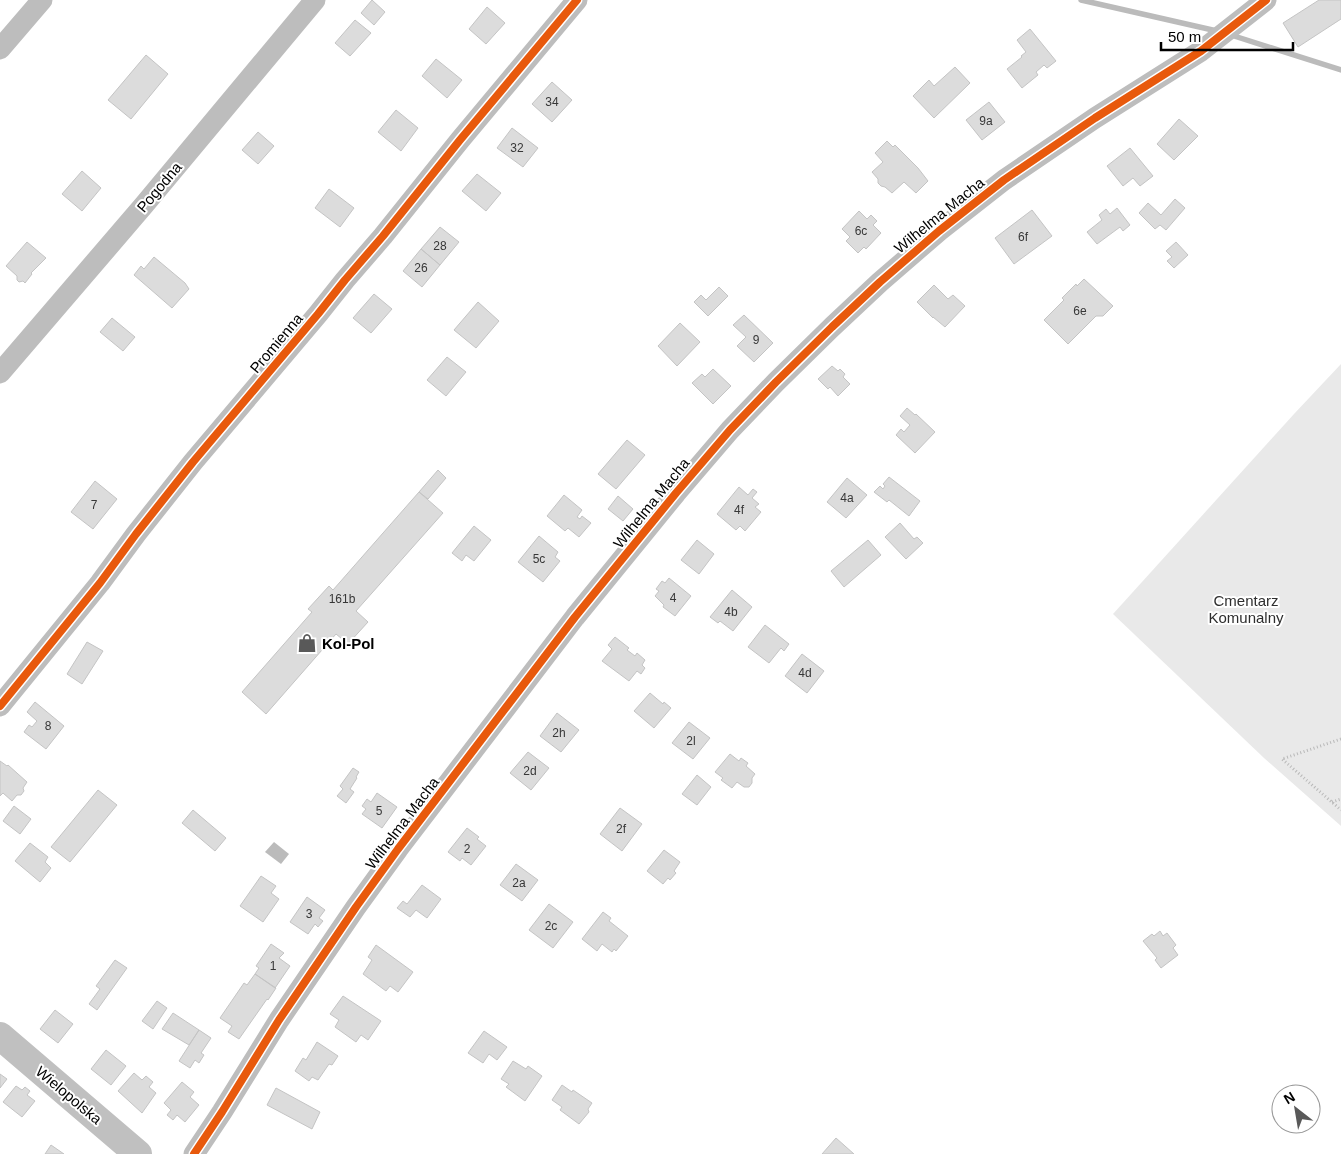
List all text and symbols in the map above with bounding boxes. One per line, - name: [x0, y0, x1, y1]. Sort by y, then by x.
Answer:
- scale bar: [1161, 20, 1294, 52]
- text: 50 m: [1168, 28, 1201, 45]
- house number: 34: [545, 95, 559, 109]
- house number: 9a: [979, 114, 993, 128]
- house number: 32: [510, 141, 524, 155]
- street label: Pogodna: [133, 158, 185, 215]
- street label: Wilhelma Macha: [891, 173, 988, 256]
- house number: 6c: [855, 224, 867, 238]
- house number: 6f: [1018, 230, 1029, 244]
- house number: 28: [433, 239, 447, 253]
- house number: 26: [414, 261, 428, 275]
- house number: 6e: [1073, 304, 1087, 318]
- street label: Promienna: [246, 309, 306, 376]
- house number: 9: [753, 333, 760, 347]
- street label: Wilhelma Macha: [610, 454, 693, 551]
- house number: 4a: [840, 491, 854, 505]
- house number: 7: [91, 498, 98, 512]
- house number: 4f: [734, 503, 745, 517]
- house number: 5c: [533, 552, 545, 566]
- house number: 4: [670, 591, 677, 605]
- house number: 161b: [329, 592, 356, 606]
- park label: Cmentarz Komunalny: [1208, 592, 1284, 626]
- house number: 4b: [724, 605, 738, 619]
- shop icon: Kol-Pol: [296, 632, 318, 654]
- place label: Kol-Pol: [322, 635, 375, 652]
- house number: 4d: [798, 666, 812, 680]
- house number: 8: [45, 719, 52, 733]
- house number: 2h: [552, 726, 566, 740]
- house number: 2l: [686, 734, 696, 748]
- house number: 2d: [523, 764, 537, 778]
- street label: Wilhelma Macha: [362, 773, 443, 872]
- house number: 5: [376, 804, 383, 818]
- house number: 2f: [616, 822, 627, 836]
- house number: 2: [464, 842, 471, 856]
- house number: 2a: [512, 876, 526, 890]
- house number: 3: [306, 907, 313, 921]
- house number: 2c: [545, 919, 557, 933]
- house number: 1: [270, 959, 277, 973]
- street label: Wielopolska: [33, 1062, 106, 1128]
- north arrow: [1271, 1084, 1321, 1134]
- text: N: [1281, 1088, 1298, 1107]

